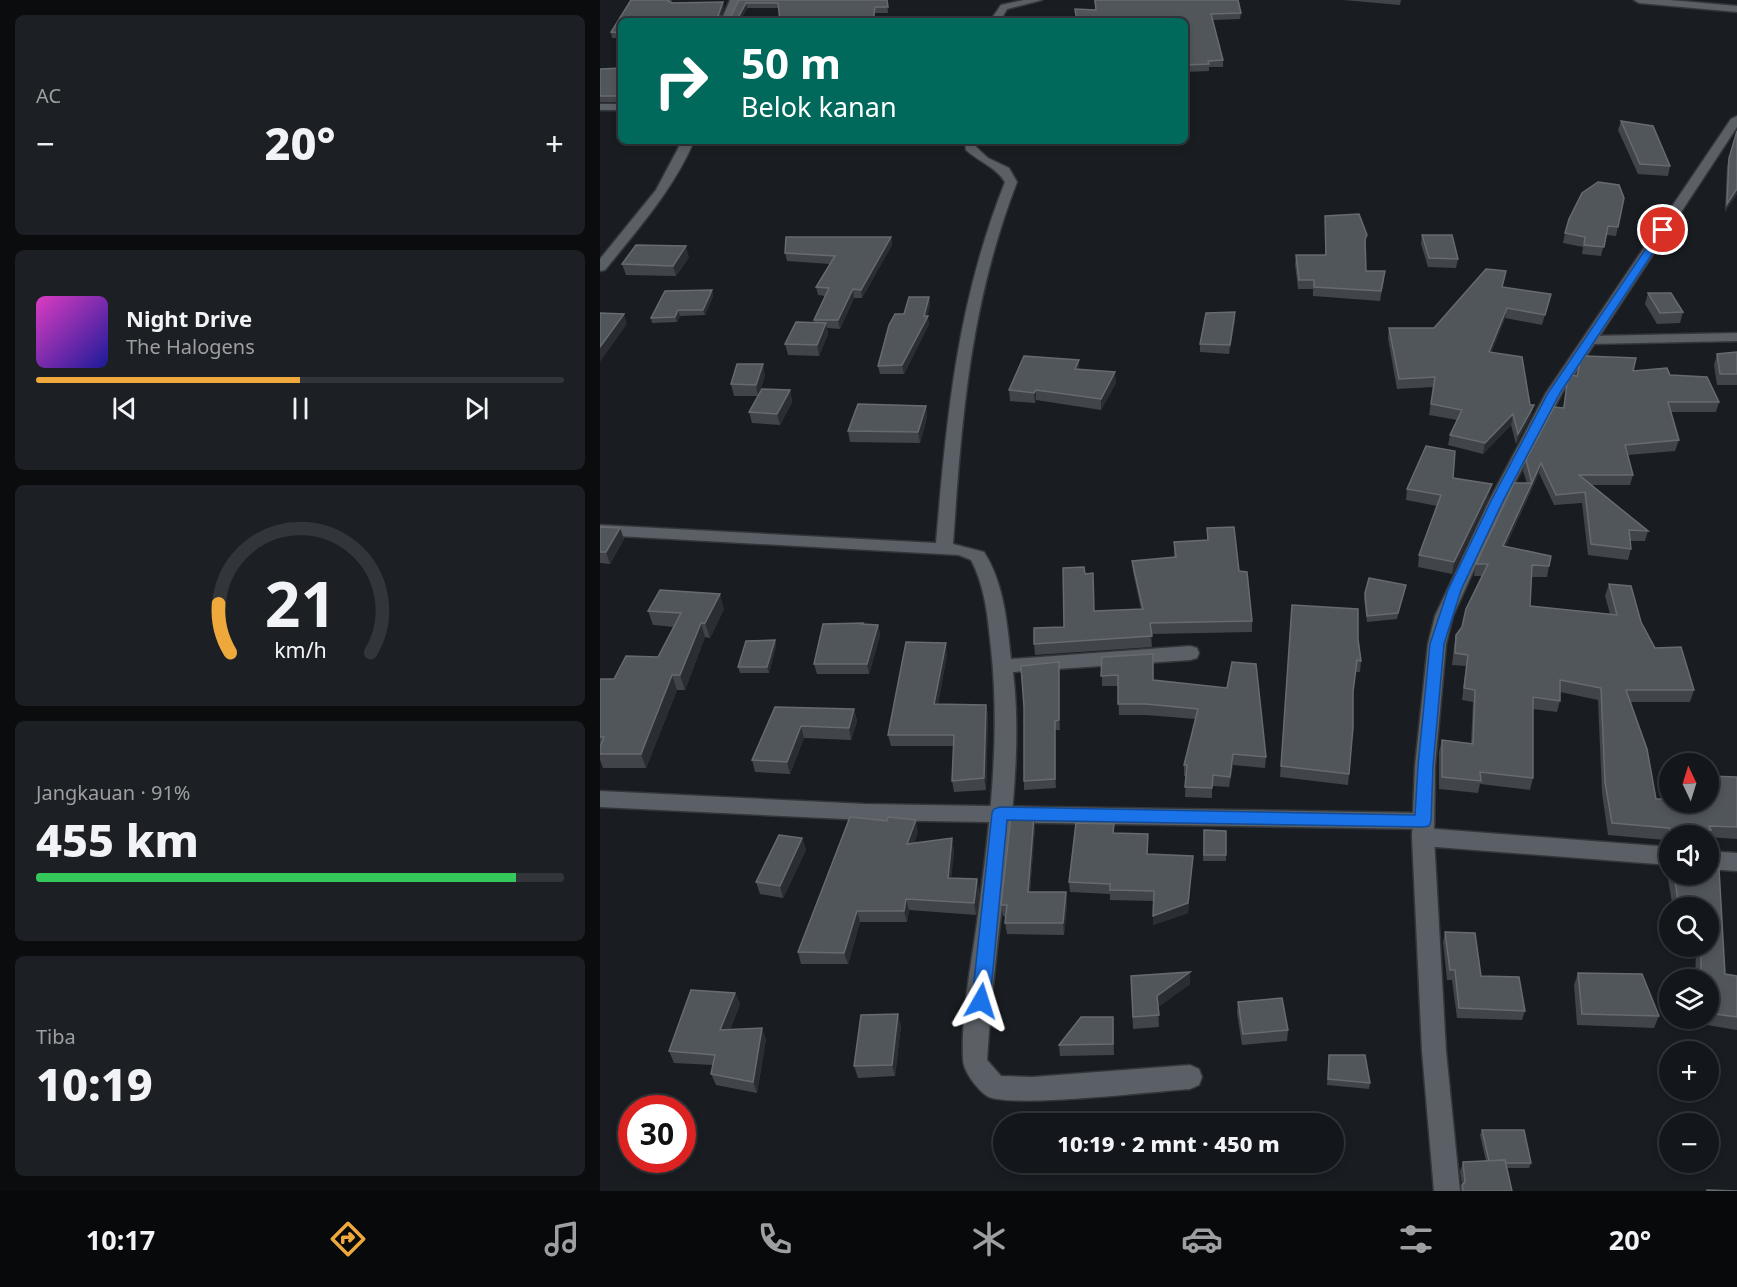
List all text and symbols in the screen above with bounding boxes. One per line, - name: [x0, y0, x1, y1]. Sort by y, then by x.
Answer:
- text: 50 m: [741, 34, 841, 91]
- icon: right: [642, 42, 720, 120]
- text: AC: [36, 82, 61, 109]
- text: Belok kanan: [741, 88, 897, 125]
- text: 20°: [264, 112, 336, 173]
- text: −: [36, 121, 55, 166]
- text: +: [545, 121, 564, 166]
- pin: [1637, 204, 1688, 255]
- icon: arrive: [1646, 213, 1679, 246]
- text: Night Drive: [126, 303, 252, 333]
- text: The Halogens: [126, 333, 255, 360]
- icon: previous: [108, 392, 141, 425]
- icon: pause: [284, 392, 317, 425]
- icon: next: [460, 392, 493, 425]
- text: 21: [264, 560, 336, 645]
- text: km/h: [274, 635, 326, 664]
- north arrow: [1659, 753, 1719, 813]
- map controls: [1659, 753, 1719, 1173]
- text: Jangkauan · 91%: [36, 779, 190, 806]
- text: 455 km: [36, 809, 199, 870]
- button: sound: [1659, 825, 1719, 885]
- button: search: [1659, 897, 1719, 957]
- position arrow: [949, 969, 1013, 1033]
- button: layers: [1659, 969, 1719, 1029]
- text: Tiba: [36, 1023, 76, 1050]
- button: +: [1659, 1041, 1719, 1101]
- text: 10:19: [36, 1053, 153, 1114]
- speed limit sign: 30: [618, 1095, 696, 1173]
- button: −: [1659, 1113, 1719, 1173]
- text: 10:19 · 2 mnt · 450 m: [1057, 1128, 1280, 1158]
- icon: directions: [327, 1218, 369, 1260]
- icon: music: [541, 1218, 583, 1260]
- icon: phone: [754, 1218, 796, 1260]
- icon: climate: [968, 1218, 1010, 1260]
- icon: car: [1181, 1218, 1223, 1260]
- icon: filters: [1395, 1218, 1437, 1260]
- text: 10:17: [86, 1221, 155, 1258]
- text: 20°: [1609, 1221, 1651, 1258]

